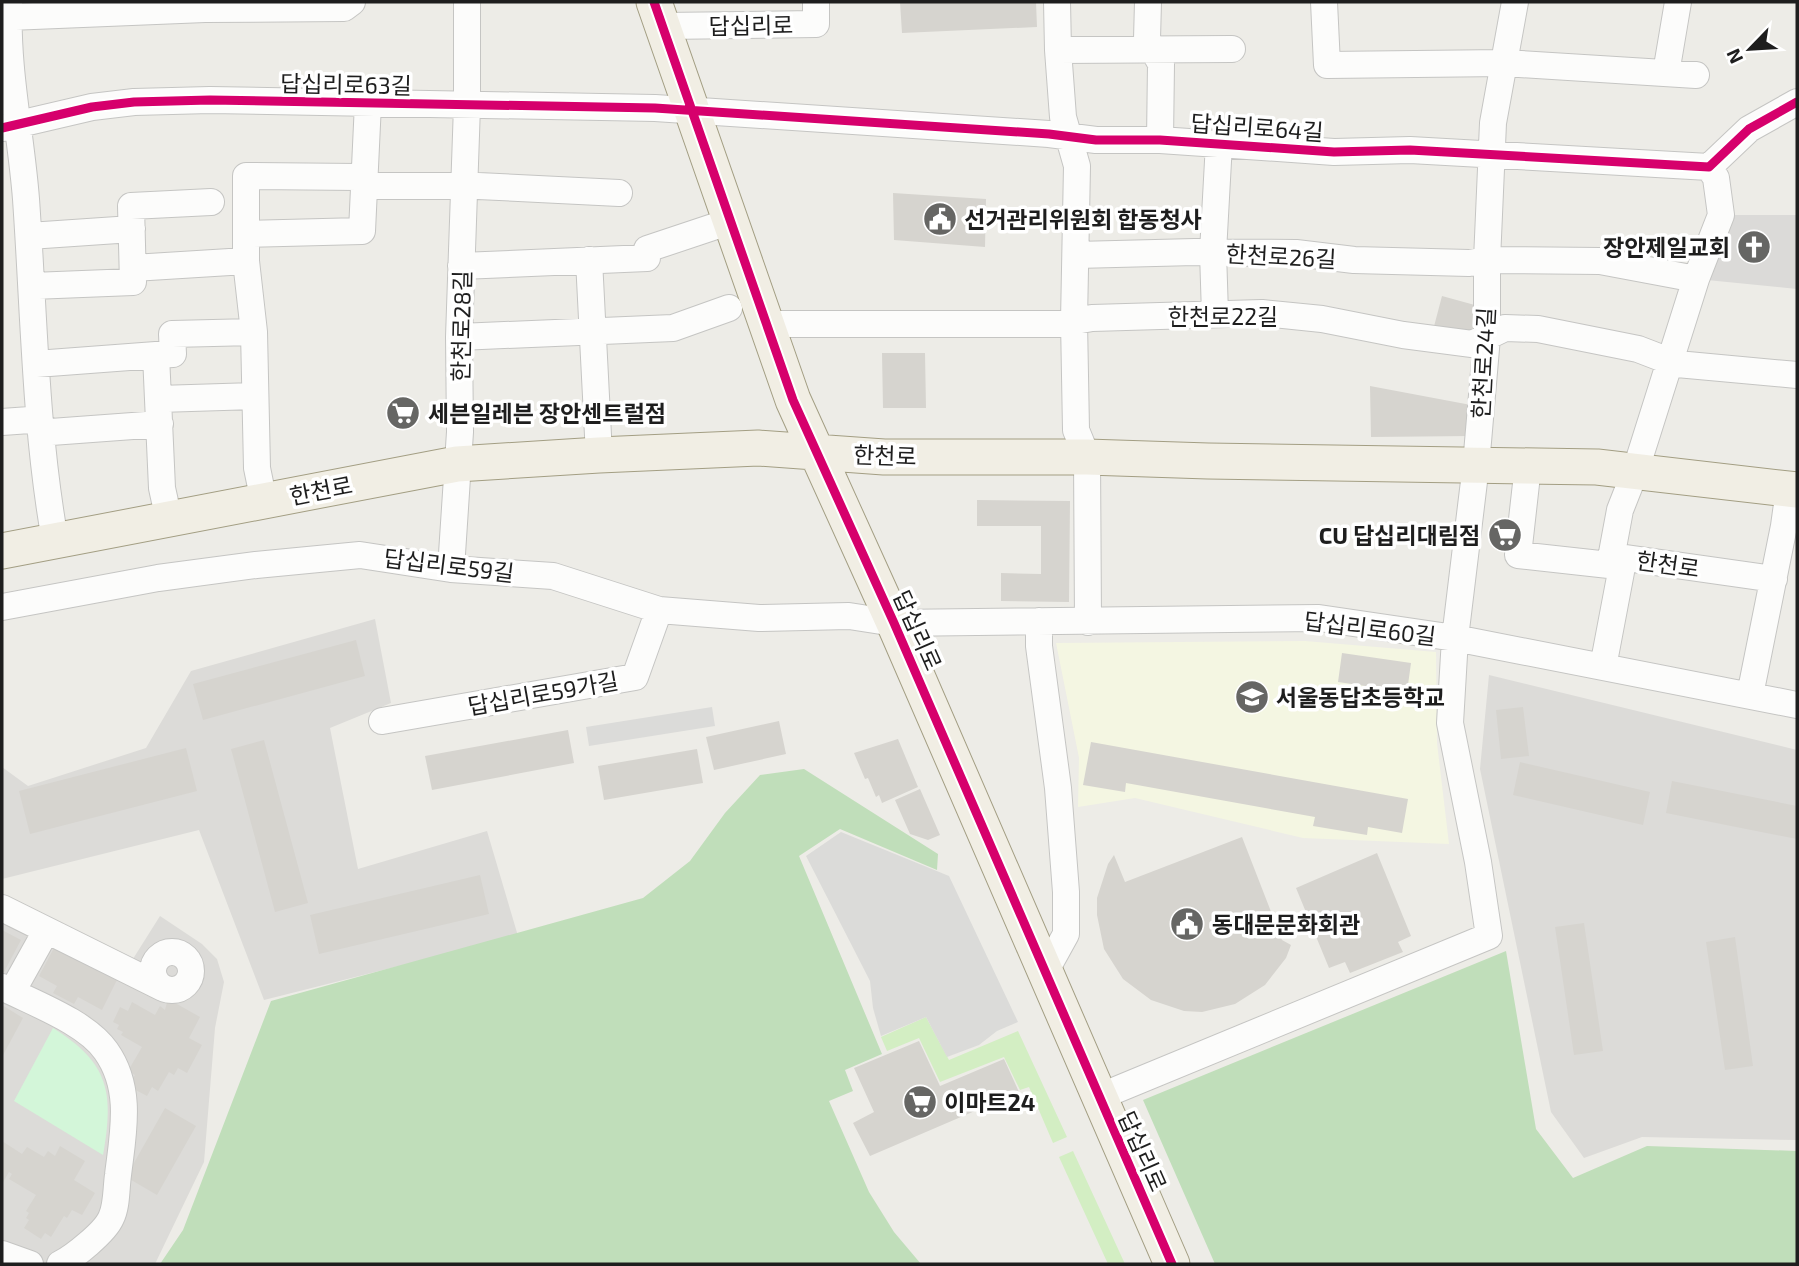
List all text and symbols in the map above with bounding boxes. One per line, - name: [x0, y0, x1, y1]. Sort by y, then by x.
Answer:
- street label: 답십리로: [708, 10, 794, 40]
- north arrow: [1715, 14, 1785, 84]
- text: N: [1721, 45, 1747, 67]
- street label: 답십리로63길: [280, 69, 412, 99]
- street label: 답십리로64길: [1190, 108, 1324, 146]
- public building icon: 선거관리위원회 합동청사: [921, 200, 959, 238]
- place label: 선거관리위원회 합동청사: [964, 205, 1202, 233]
- church icon: 장안제일교회: [1735, 228, 1773, 266]
- place label: 장안제일교회: [1603, 233, 1730, 261]
- street label: 한천로26길: [1225, 239, 1337, 273]
- street label: 한천로28길: [446, 270, 476, 382]
- street label: 한천로22길: [1168, 302, 1278, 330]
- street label: 한천로24길: [1466, 306, 1500, 420]
- supermarket icon: 세븐일레븐 장안센트럴점: [384, 394, 422, 432]
- place label: 세븐일레븐 장안센트럴점: [428, 399, 666, 427]
- street label: 한천로: [853, 440, 917, 470]
- street label: 한천로: [287, 470, 355, 510]
- supermarket icon: CU 답십리대림점: [1486, 516, 1524, 554]
- place label: CU 답십리대림점: [1319, 521, 1480, 549]
- street label: 답십리로59길: [382, 543, 516, 587]
- street label: 한천로: [1635, 546, 1701, 582]
- street label: 답십리로: [888, 586, 948, 674]
- street label: 답십리로60길: [1302, 606, 1438, 650]
- street label: 답십리로59가길: [466, 666, 620, 720]
- school or university icon: 서울동답초등학교: [1233, 678, 1271, 716]
- place label: 서울동답초등학교: [1276, 683, 1445, 711]
- public building icon: 동대문문화회관: [1168, 905, 1206, 943]
- place label: 동대문문화회관: [1212, 910, 1360, 938]
- supermarket icon: 이마트24: [901, 1083, 939, 1121]
- place label: 이마트24: [944, 1088, 1036, 1116]
- street label: 답십리로: [1113, 1107, 1173, 1195]

